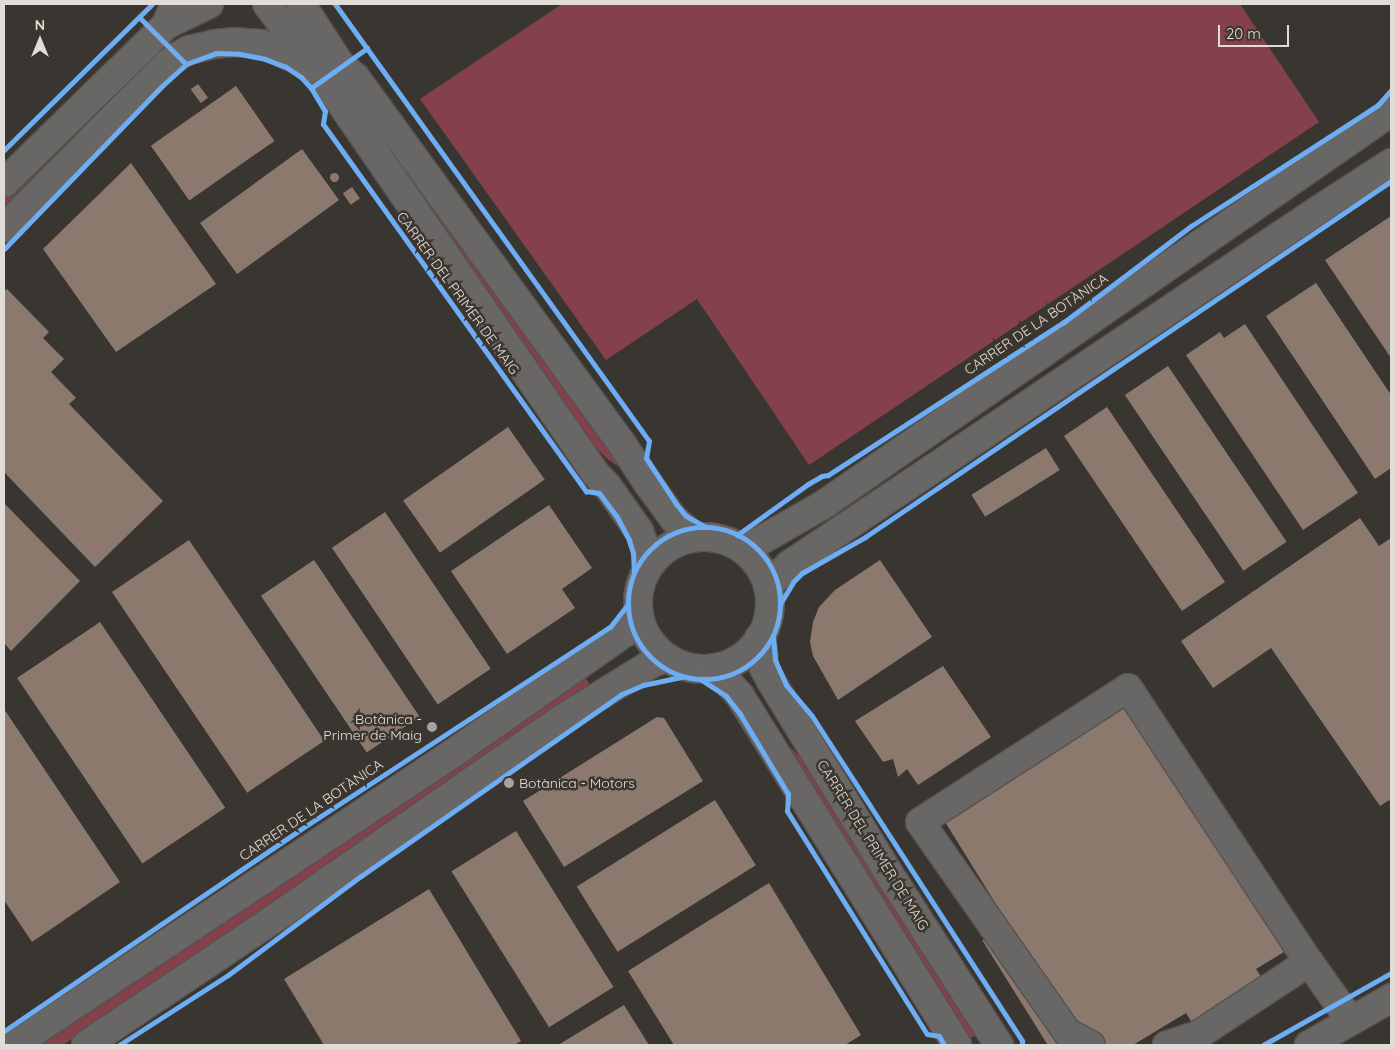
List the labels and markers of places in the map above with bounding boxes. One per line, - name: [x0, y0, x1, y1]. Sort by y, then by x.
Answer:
- place label: Botànica - Primer de Maig: [323, 711, 422, 744]
- marker: Botànica - Primer de Maig: [426, 721, 438, 733]
- place label: Botànica - Motors: [519, 775, 635, 791]
- marker: Botànica - Motors: [503, 777, 515, 789]

